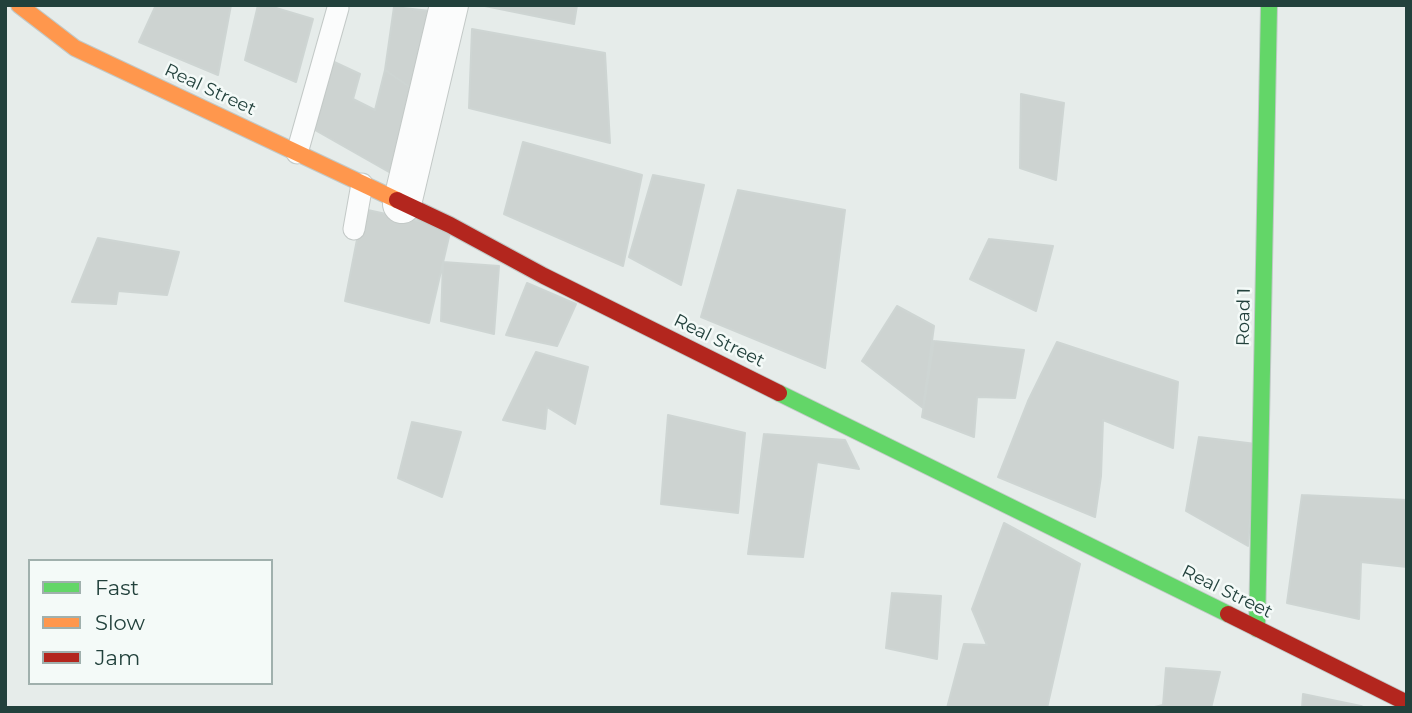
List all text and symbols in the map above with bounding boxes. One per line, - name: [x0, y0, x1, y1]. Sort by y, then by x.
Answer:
- street label: Real Street: [161, 59, 259, 121]
- street label: Road 1: [1233, 288, 1255, 346]
- street label: Real Street: [670, 310, 768, 372]
- legend: [28, 559, 273, 685]
- street label: Real Street: [1178, 561, 1276, 623]
- text: Fast: [95, 575, 139, 600]
- text: Slow: [95, 610, 145, 635]
- text: Jam: [95, 645, 140, 670]

